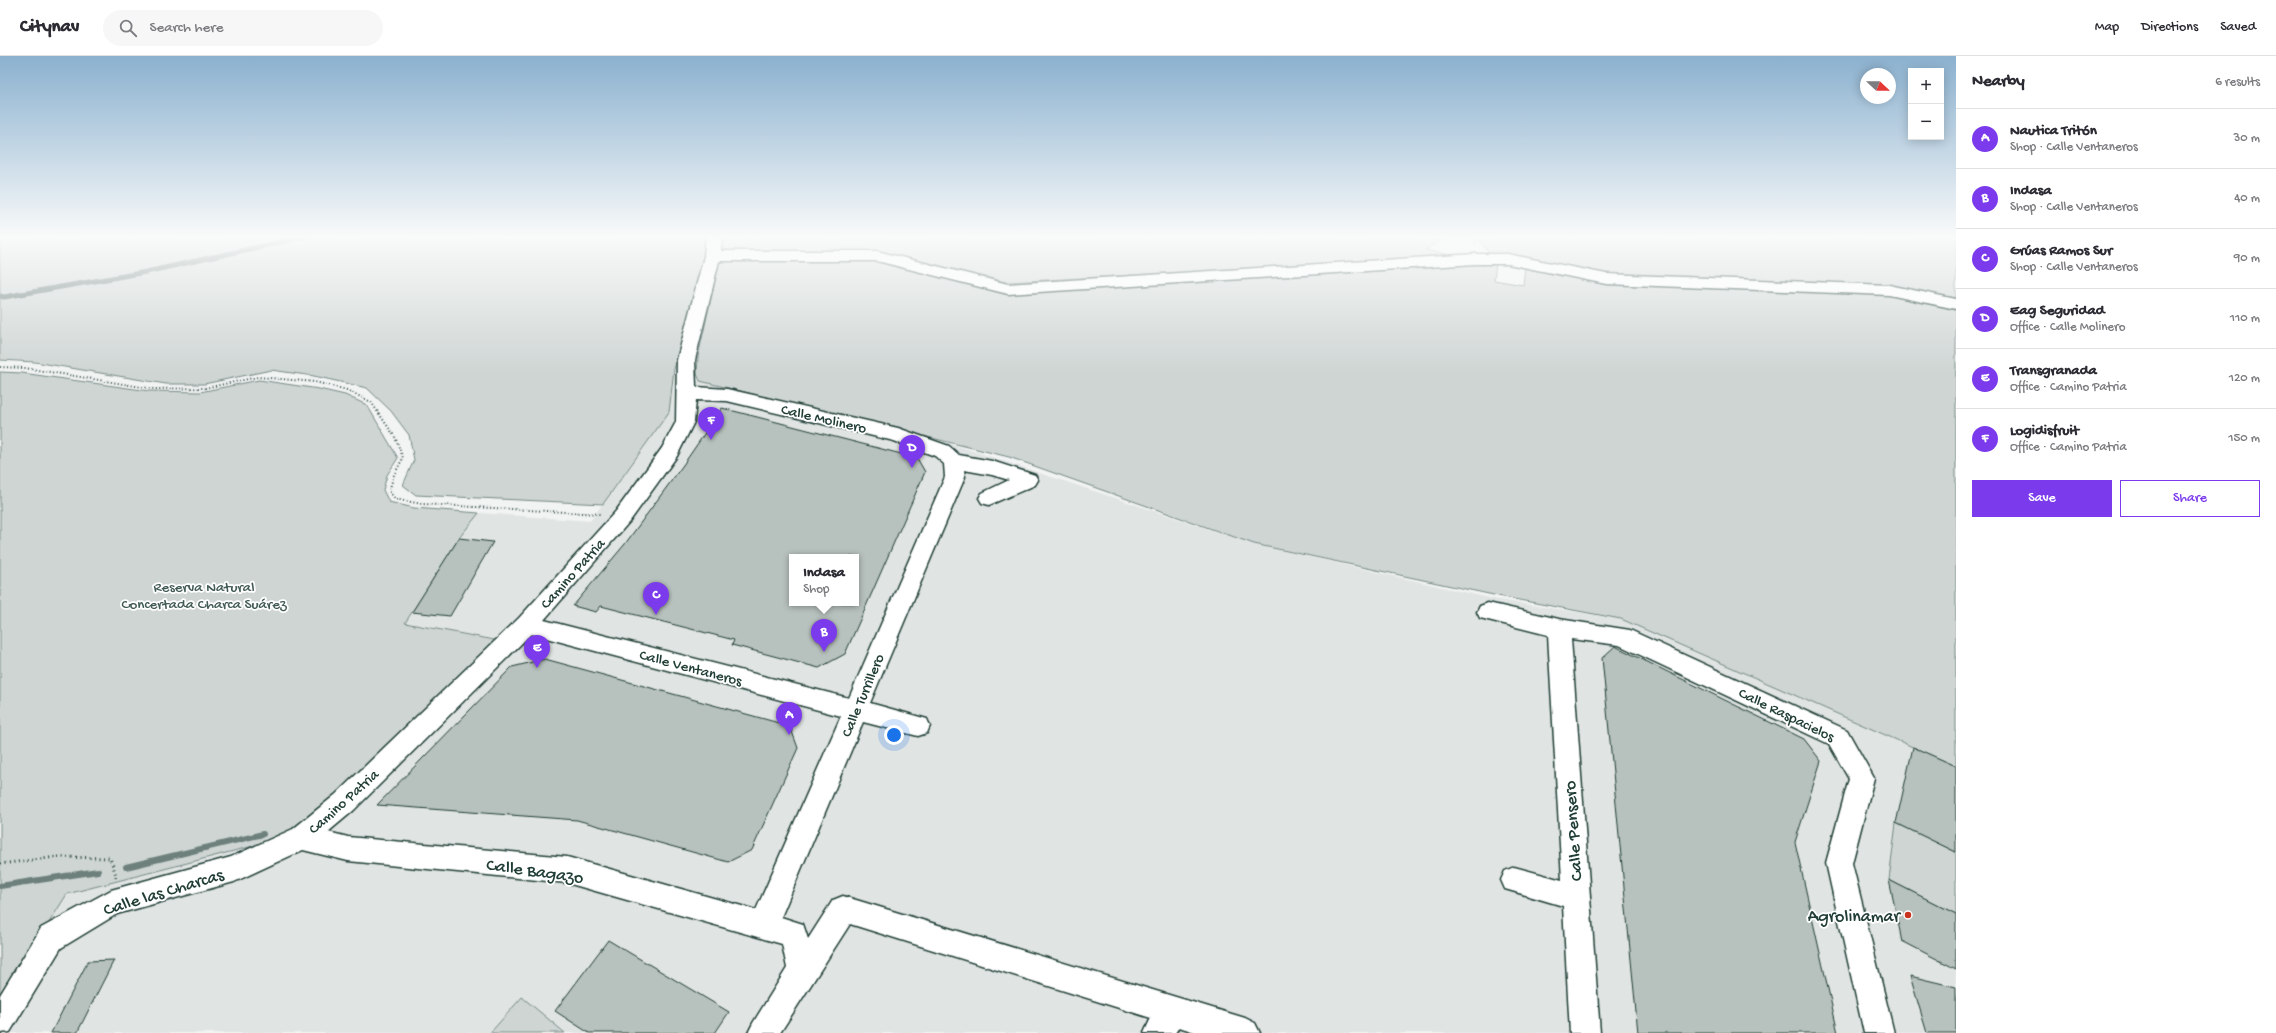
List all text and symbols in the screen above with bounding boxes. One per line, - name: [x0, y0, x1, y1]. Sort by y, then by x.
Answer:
- search box: [103, 10, 383, 46]
- text: Citynav: [20, 16, 79, 39]
- icon: search: [117, 17, 139, 39]
- text: Search here: [149, 19, 223, 37]
- text: Map: [2095, 19, 2119, 36]
- text: Directions: [2141, 19, 2198, 36]
- text: Saved: [2220, 19, 2256, 36]
- north arrow: [1860, 68, 1896, 104]
- map controls: [1908, 68, 1944, 140]
- button: +: [1908, 68, 1944, 104]
- text: Nearby: [1972, 72, 2025, 92]
- text: 6 results: [2215, 75, 2260, 90]
- button: −: [1908, 104, 1944, 140]
- text: Nautica Tritón: [2010, 122, 2097, 140]
- text: A: [1981, 131, 1989, 146]
- text: 30 m: [2234, 131, 2260, 146]
- text: Shop · Calle Ventaneros: [2010, 140, 2138, 155]
- text: Indasa: [2010, 182, 2052, 200]
- text: B: [1982, 191, 1988, 206]
- text: 40 m: [2234, 191, 2260, 206]
- text: Shop · Calle Ventaneros: [2010, 200, 2138, 215]
- text: Grúas Ramos Sur: [2010, 242, 2112, 260]
- text: C: [1981, 251, 1989, 266]
- text: 90 m: [2234, 251, 2260, 266]
- text: Shop · Calle Ventaneros: [2010, 260, 2138, 275]
- text: Eag Seguridad: [2010, 302, 2105, 320]
- text: D: [1981, 311, 1989, 326]
- text: 110 m: [2230, 311, 2260, 326]
- text: Office · Calle Molinero: [2010, 320, 2125, 335]
- text: Transgranada: [2010, 362, 2097, 380]
- text: E: [1981, 371, 1989, 386]
- text: 120 m: [2229, 371, 2260, 386]
- text: Office · Camino Patria: [2010, 380, 2127, 395]
- street label: Calle Molinero: [779, 401, 868, 439]
- pin: F: [698, 407, 724, 440]
- text: Logidisfruit: [2010, 422, 2079, 440]
- text: F: [1982, 431, 1988, 446]
- text: 150 m: [2228, 431, 2260, 446]
- pin: D: [899, 435, 925, 468]
- text: Office · Camino Patria: [2010, 440, 2127, 455]
- button: Save: [1972, 480, 2112, 517]
- button: Share: [2120, 480, 2260, 517]
- street label: Camino Patria: [537, 535, 610, 613]
- popup: [789, 554, 859, 606]
- text: Indasa: [803, 564, 845, 582]
- park label: Reserva Natural Concertada Charca Suárez: [121, 579, 287, 614]
- pin: C: [643, 582, 669, 615]
- text: Shop: [803, 582, 829, 597]
- pin: B: [811, 619, 837, 652]
- pin: E: [524, 635, 550, 668]
- street label: Calle Ventaneros: [637, 647, 744, 691]
- street label: Calle Turrillero: [838, 651, 889, 740]
- street label: Calle Raspacielos: [1735, 685, 1837, 747]
- pin: A: [776, 702, 802, 735]
- your location: [884, 725, 904, 745]
- street label: Camino Patria: [305, 766, 384, 839]
- street label: Calle Pensero: [1561, 780, 1588, 882]
- street label: Calle Bagazo: [485, 855, 585, 890]
- street label: Calle las Charcas: [101, 865, 228, 922]
- place label: Agrolinamar: [1808, 907, 1902, 928]
- marker: Agrolinamar: [1903, 910, 1913, 920]

